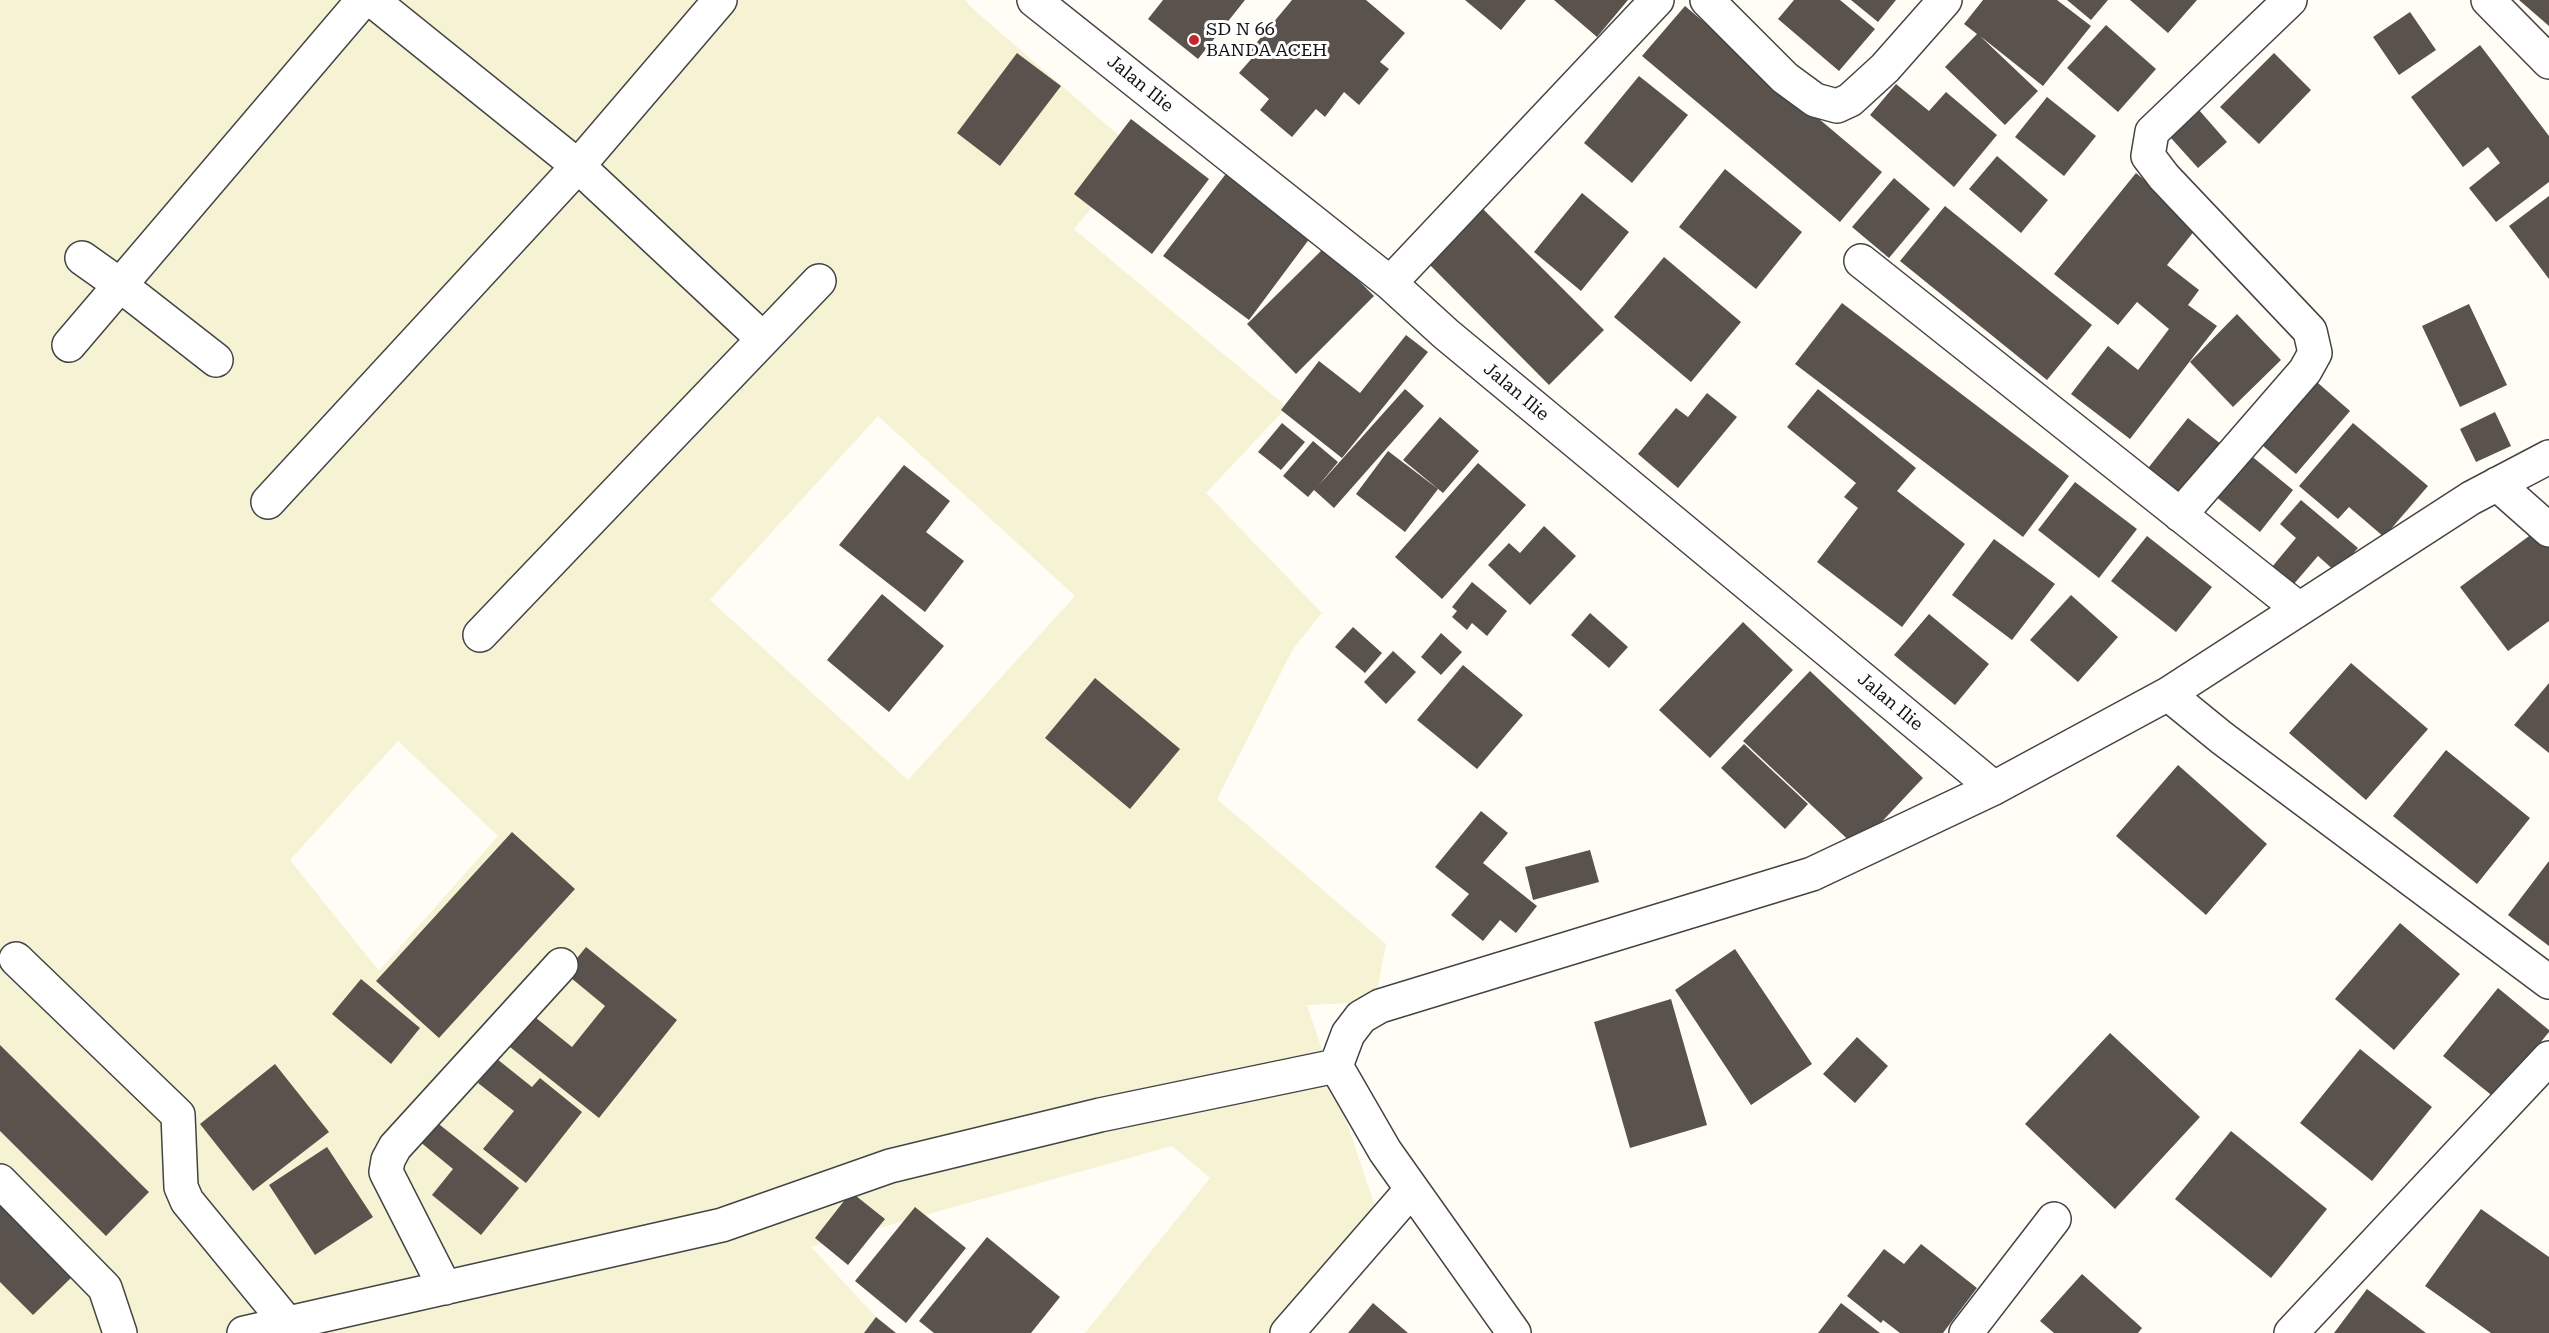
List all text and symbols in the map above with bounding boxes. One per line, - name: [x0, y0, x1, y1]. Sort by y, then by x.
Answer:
- place label: SD N 66 BANDA ACEH: [1206, 19, 1327, 62]
- marker: SD N 66 BANDA ACEH: [1187, 33, 1201, 47]
- street label: Jalan Ilie: [1103, 51, 1177, 117]
- street label: Jalan Ilie: [1479, 358, 1553, 426]
- street label: Jalan Ilie: [1853, 668, 1927, 736]

